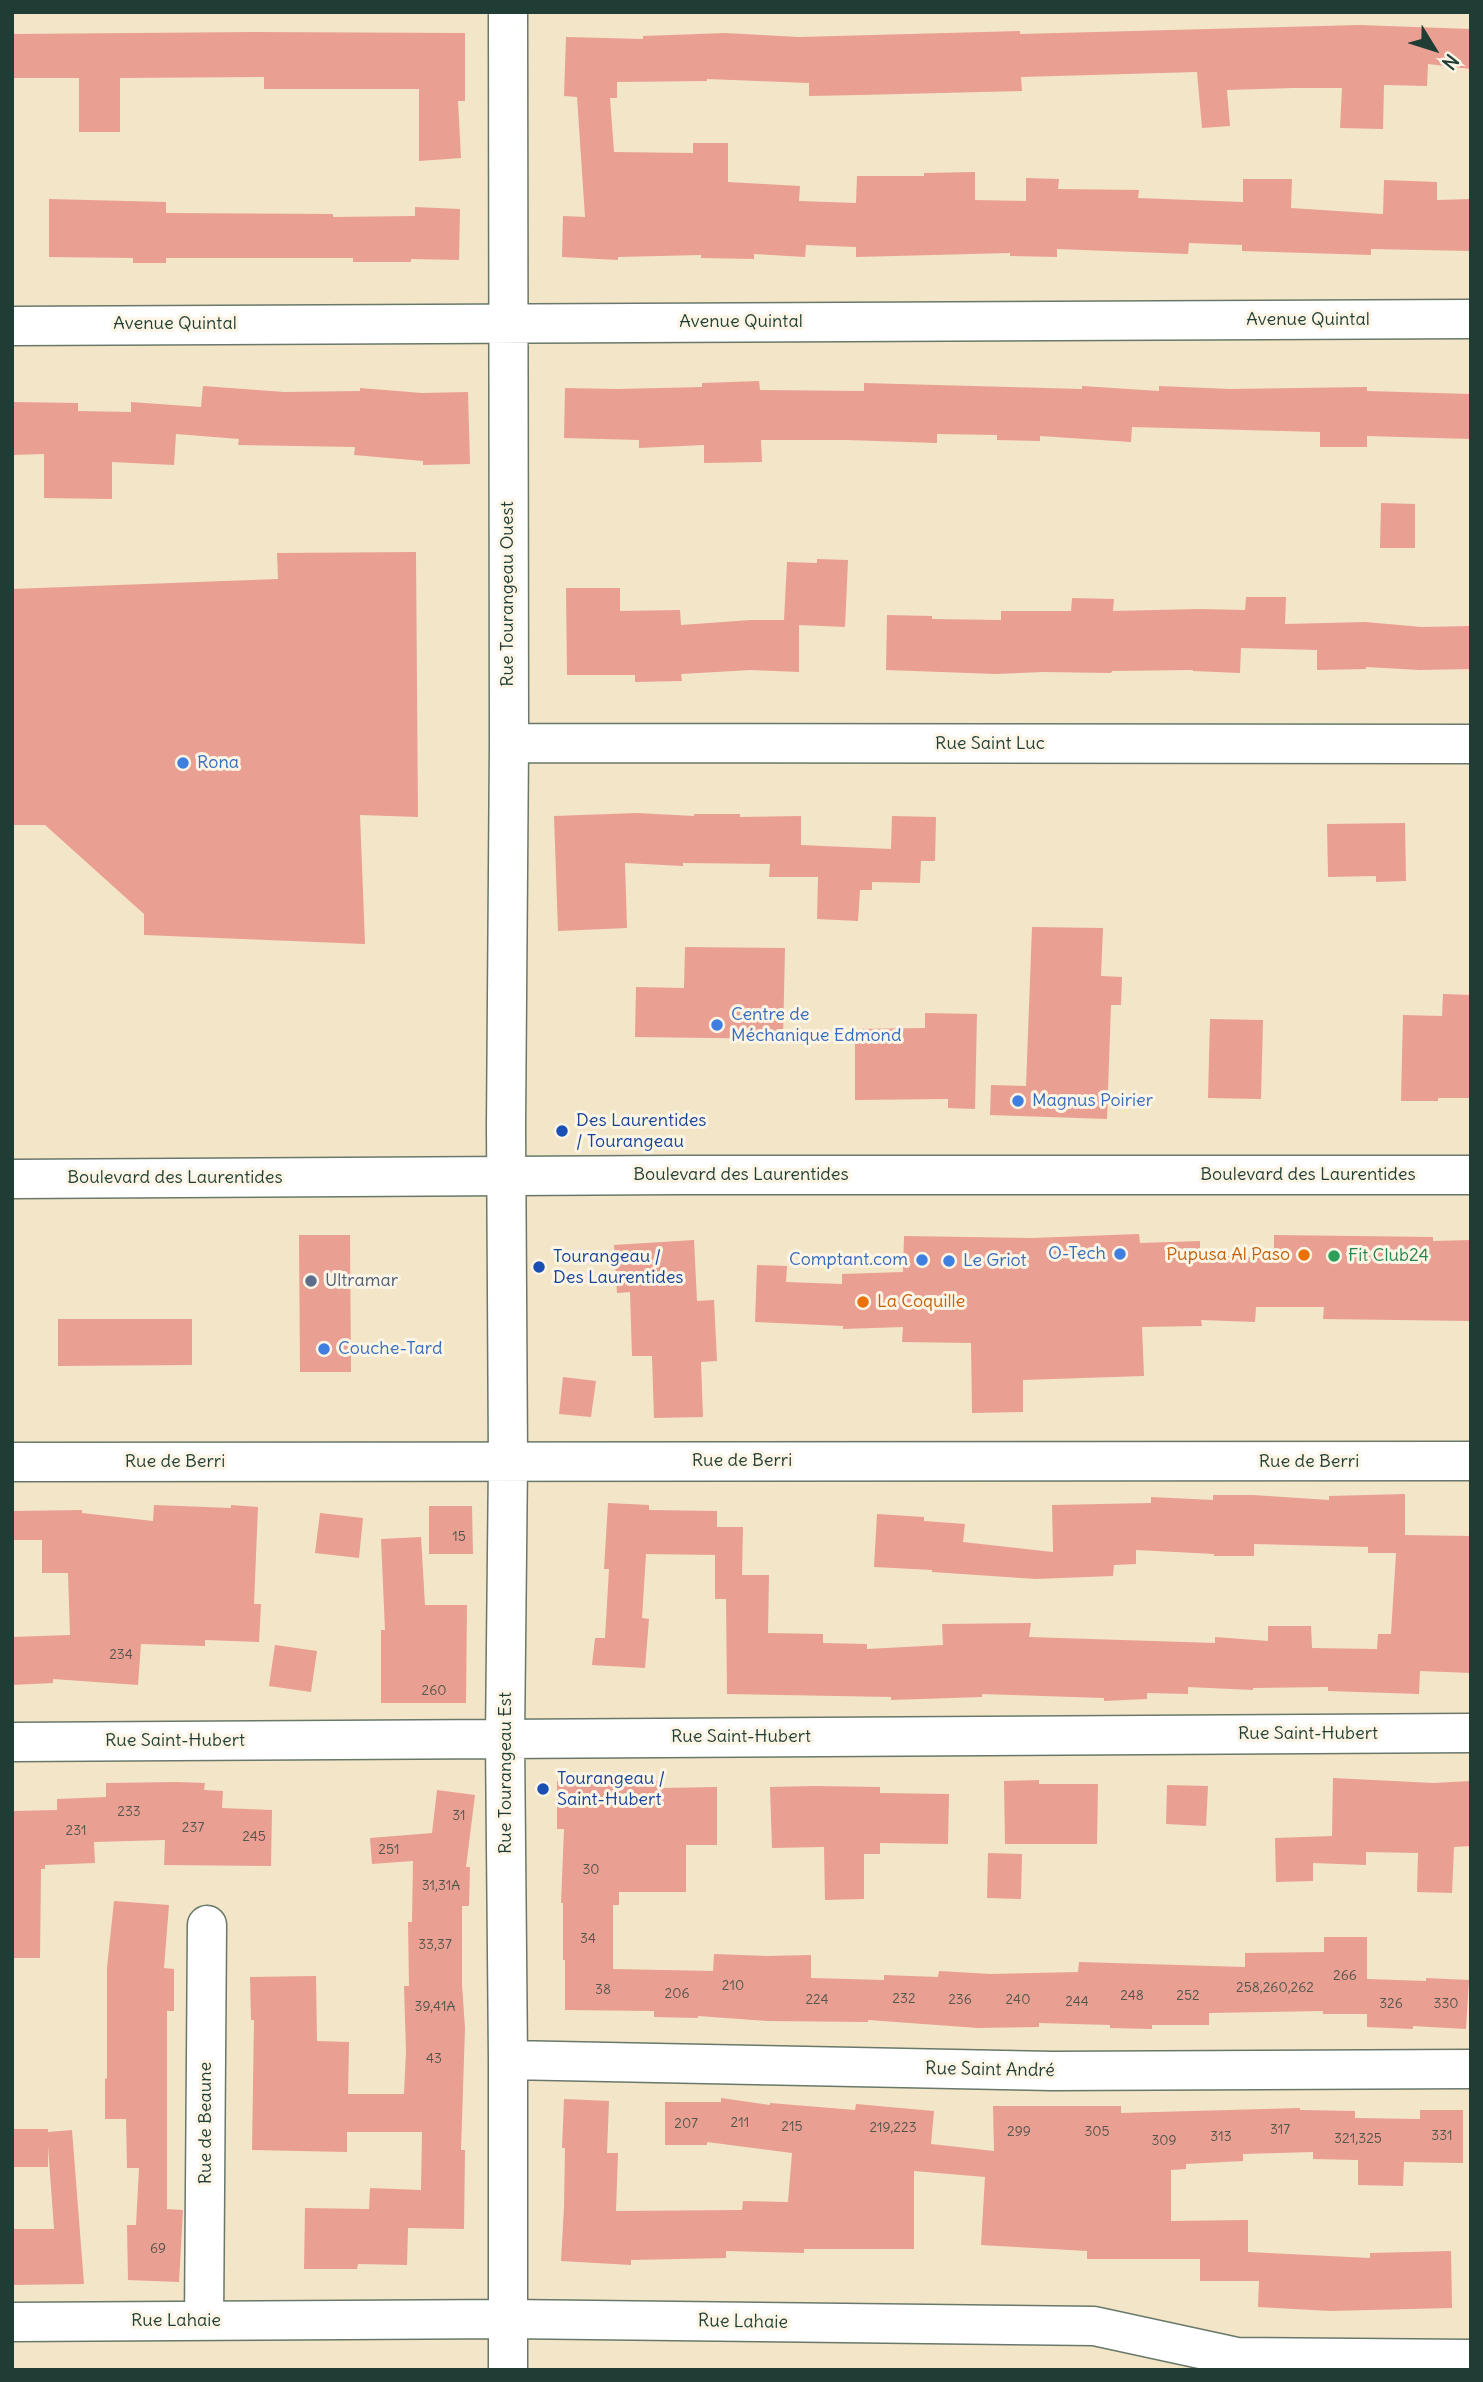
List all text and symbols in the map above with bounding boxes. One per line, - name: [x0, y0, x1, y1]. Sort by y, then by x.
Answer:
- north arrow: [1399, 14, 1469, 84]
- text: N: [1437, 49, 1464, 74]
- street label: Avenue Quintal: [1246, 309, 1370, 331]
- street label: Avenue Quintal: [679, 311, 803, 333]
- street label: Avenue Quintal: [113, 313, 237, 335]
- street label: Rue Tourangeau Ouest: [497, 501, 519, 687]
- street label: Rue Saint Luc: [935, 733, 1045, 755]
- place label: Rona: [197, 752, 239, 774]
- marker: Rona: [175, 755, 191, 771]
- place label: Centre de Méchanique Edmond: [731, 1004, 902, 1046]
- marker: Centre de Méchanique Edmond: [709, 1017, 725, 1033]
- place label: Magnus Poirier: [1032, 1090, 1153, 1112]
- marker: Magnus Poirier: [1010, 1093, 1026, 1109]
- place label: Des Laurentides / Tourangeau: [576, 1110, 707, 1152]
- marker: Des Laurentides / Tourangeau: [554, 1123, 570, 1139]
- street label: Boulevard des Laurentides: [633, 1164, 849, 1186]
- street label: Boulevard des Laurentides: [1200, 1164, 1416, 1186]
- street label: Boulevard des Laurentides: [67, 1167, 283, 1189]
- place label: O-Tech: [1048, 1243, 1106, 1265]
- place label: Pupusa Al Paso: [1166, 1244, 1290, 1266]
- place label: Fit Club24: [1348, 1245, 1429, 1267]
- place label: Tourangeau / Des Laurentides: [553, 1246, 684, 1288]
- marker: O-Tech: [1112, 1246, 1128, 1262]
- marker: Pupusa Al Paso: [1296, 1247, 1312, 1263]
- marker: Fit Club24: [1326, 1248, 1342, 1264]
- place label: Comptant.com: [789, 1249, 908, 1271]
- place label: Le Griot: [963, 1250, 1027, 1272]
- marker: Comptant.com: [914, 1252, 930, 1268]
- marker: Le Griot: [941, 1253, 957, 1269]
- marker: Tourangeau / Des Laurentides: [531, 1259, 547, 1275]
- place label: Ultramar: [325, 1270, 398, 1292]
- marker: Ultramar: [303, 1273, 319, 1289]
- place label: La Coquille: [877, 1291, 965, 1313]
- marker: La Coquille: [855, 1294, 871, 1310]
- place label: Couche-Tard: [338, 1338, 442, 1360]
- marker: Couche-Tard: [316, 1341, 332, 1357]
- street label: Rue de Berri: [692, 1450, 792, 1472]
- street label: Rue de Berri: [125, 1451, 225, 1473]
- street label: Rue de Berri: [1259, 1451, 1359, 1473]
- house number: 15: [452, 1529, 466, 1545]
- house number: 234: [109, 1647, 133, 1663]
- house number: 260: [422, 1683, 446, 1699]
- street label: Rue Tourangeau Est: [495, 1692, 517, 1854]
- street label: Rue Saint-Hubert: [1238, 1723, 1378, 1745]
- street label: Rue Saint-Hubert: [671, 1726, 811, 1748]
- street label: Rue Saint-Hubert: [105, 1730, 245, 1752]
- place label: Tourangeau / Saint-Hubert: [557, 1768, 665, 1810]
- marker: Tourangeau / Saint-Hubert: [535, 1781, 551, 1797]
- house number: 233: [117, 1804, 141, 1820]
- house number: 31: [452, 1808, 466, 1824]
- house number: 237: [182, 1820, 204, 1836]
- house number: 231: [65, 1823, 87, 1839]
- house number: 245: [242, 1829, 266, 1845]
- house number: 251: [378, 1842, 400, 1858]
- house number: 30: [582, 1862, 600, 1878]
- house number: 31,31A: [422, 1878, 460, 1894]
- house number: 34: [580, 1931, 596, 1947]
- house number: 33,37: [418, 1937, 452, 1953]
- house number: 266: [1333, 1968, 1357, 1984]
- house number: 210: [722, 1978, 744, 1994]
- house number: 258,260,262: [1236, 1980, 1314, 1996]
- house number: 38: [595, 1982, 611, 1998]
- house number: 206: [665, 1986, 689, 2002]
- house number: 248: [1120, 1988, 1144, 2004]
- house number: 252: [1176, 1988, 1200, 2004]
- house number: 232: [892, 1991, 916, 2007]
- house number: 224: [805, 1992, 829, 2008]
- house number: 236: [948, 1992, 972, 2008]
- house number: 240: [1006, 1992, 1030, 2008]
- house number: 244: [1065, 1994, 1089, 2010]
- house number: 326: [1379, 1996, 1403, 2012]
- house number: 330: [1433, 1996, 1459, 2012]
- house number: 39,41A: [415, 1999, 455, 2015]
- house number: 43: [426, 2051, 442, 2067]
- street label: Rue Saint André: [925, 2058, 1055, 2082]
- street label: Rue de Beaune: [195, 2062, 217, 2184]
- house number: 211: [731, 2115, 749, 2131]
- house number: 207: [674, 2116, 698, 2132]
- house number: 215: [781, 2119, 803, 2135]
- house number: 219,223: [869, 2120, 917, 2136]
- house number: 317: [1270, 2122, 1290, 2138]
- house number: 299: [1007, 2124, 1031, 2140]
- house number: 305: [1084, 2124, 1110, 2140]
- house number: 331: [1431, 2128, 1453, 2144]
- house number: 313: [1210, 2129, 1232, 2145]
- house number: 321,325: [1334, 2131, 1382, 2147]
- house number: 309: [1151, 2133, 1177, 2149]
- house number: 69: [150, 2241, 166, 2257]
- street label: Rue Lahaie: [131, 2310, 221, 2332]
- street label: Rue Lahaie: [698, 2310, 788, 2334]

